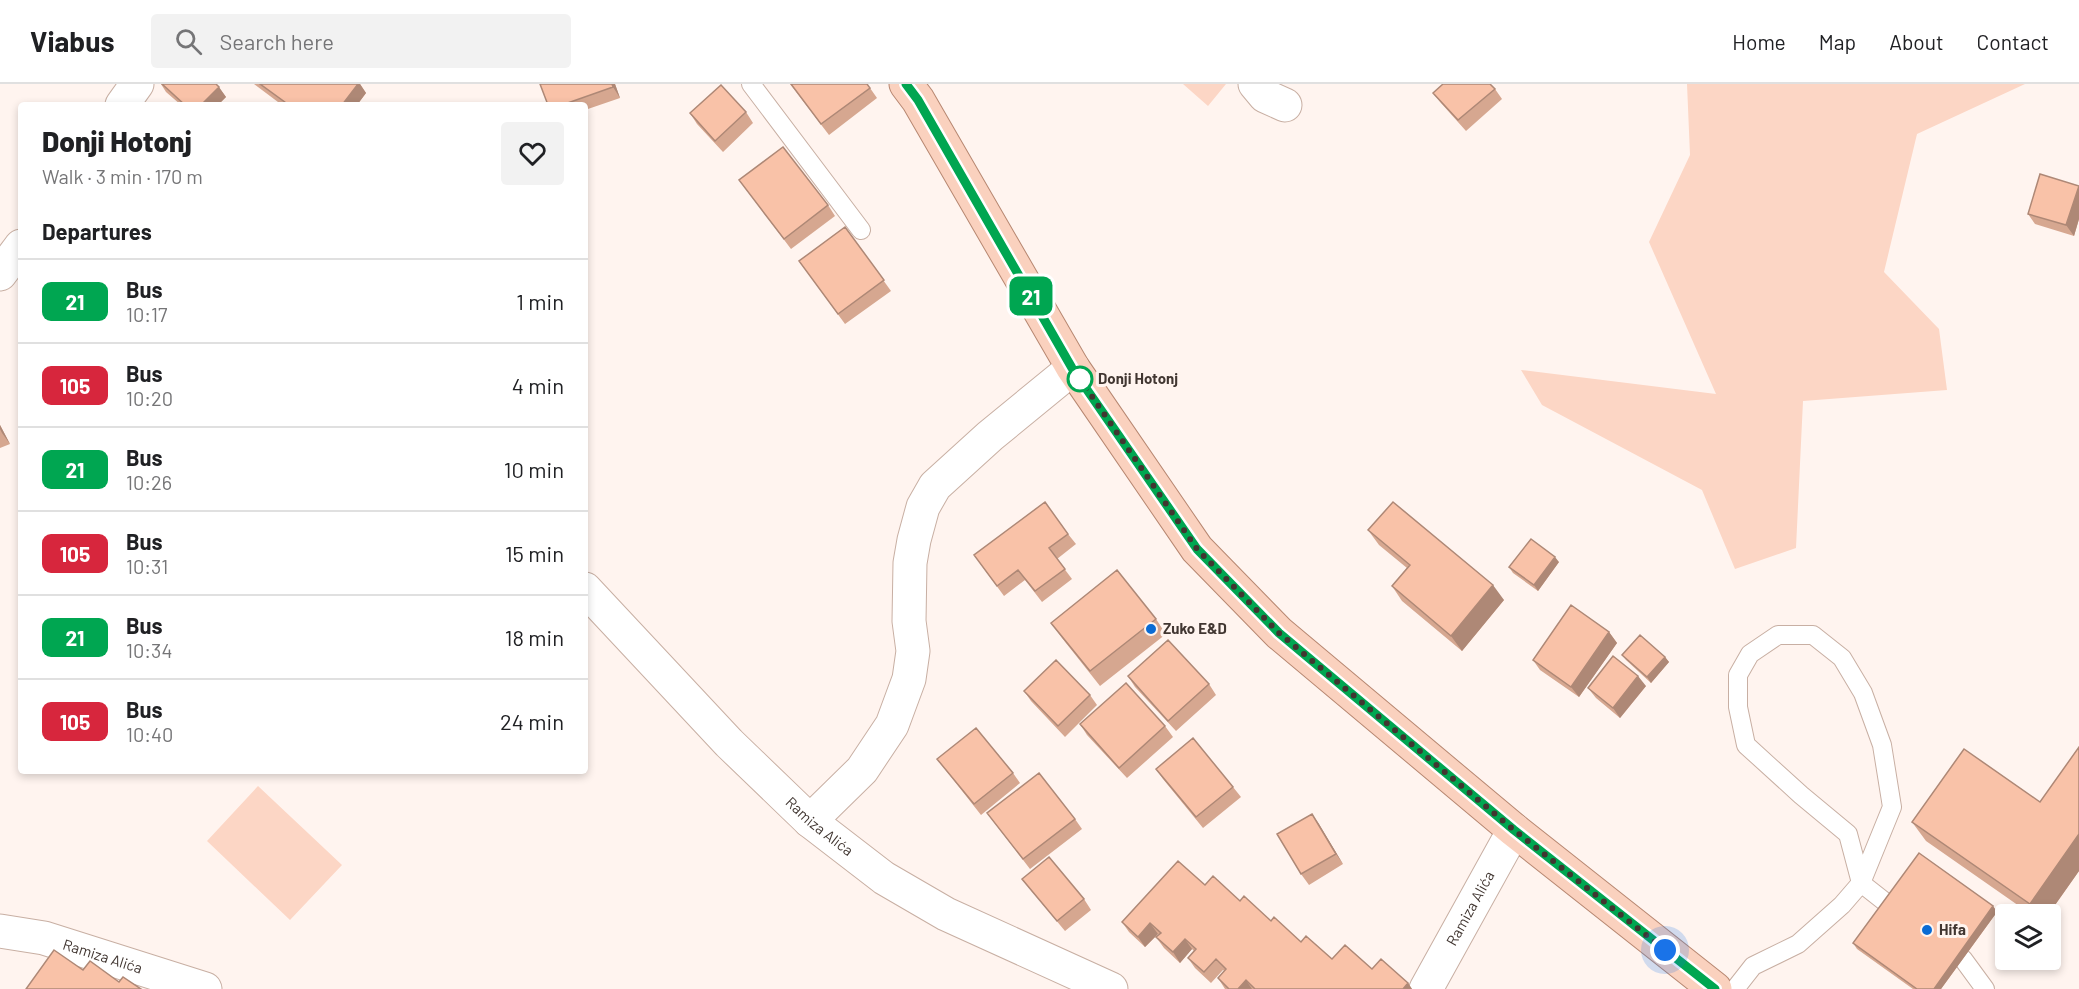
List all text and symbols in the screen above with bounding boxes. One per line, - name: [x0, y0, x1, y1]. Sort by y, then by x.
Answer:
- search box: [151, 14, 571, 68]
- text: Viabus: [30, 24, 115, 58]
- icon: search: [172, 25, 205, 58]
- text: Search here: [220, 28, 334, 54]
- text: Home: [1732, 29, 1786, 54]
- text: Map: [1819, 29, 1856, 54]
- text: About: [1889, 29, 1944, 54]
- text: Contact: [1977, 29, 2049, 54]
- button: heart: [501, 122, 564, 185]
- text: Donji Hotonj: [42, 124, 192, 158]
- text: Walk · 3 min · 170 m: [42, 164, 203, 188]
- text: Departures: [42, 218, 152, 244]
- text: Bus: [126, 276, 163, 302]
- line badge: 21: [1004, 276, 1058, 316]
- text: 21: [1021, 284, 1041, 309]
- text: 1 min: [516, 288, 564, 314]
- text: 21: [65, 289, 85, 314]
- text: 10:17: [126, 302, 168, 326]
- text: Bus: [126, 360, 163, 386]
- marker: Donji Hotonj: [1067, 366, 1093, 392]
- place label: Donji Hotonj: [1098, 369, 1178, 387]
- text: 4 min: [512, 372, 564, 398]
- text: 105: [60, 373, 90, 398]
- text: 10:20: [126, 386, 173, 410]
- text: Bus: [126, 444, 163, 470]
- text: 10 min: [504, 456, 564, 482]
- text: 21: [65, 457, 85, 482]
- text: 10:26: [126, 470, 172, 494]
- text: Bus: [126, 528, 163, 554]
- text: 15 min: [505, 540, 564, 566]
- text: 105: [60, 541, 90, 566]
- text: 10:31: [126, 554, 168, 578]
- text: Bus: [126, 612, 163, 638]
- place label: Zuko E&D: [1163, 619, 1227, 637]
- marker: Zuko E&D: [1144, 622, 1158, 636]
- text: 18 min: [505, 624, 564, 650]
- text: 21: [65, 625, 85, 650]
- text: 10:34: [126, 638, 172, 662]
- text: Bus: [126, 696, 163, 722]
- text: 24 min: [500, 708, 564, 734]
- text: 105: [60, 709, 90, 734]
- text: 10:40: [126, 722, 173, 746]
- street label: Ramiza Alića: [783, 793, 857, 859]
- street label: Ramiza Alića: [1442, 868, 1497, 948]
- map controls: [1995, 904, 2061, 970]
- button: layers: [1995, 904, 2061, 970]
- place label: Hifa: [1939, 920, 1966, 938]
- marker: Hifa: [1920, 923, 1934, 937]
- street label: Ramiza Alića: [61, 935, 145, 977]
- your location: [1650, 935, 1680, 965]

